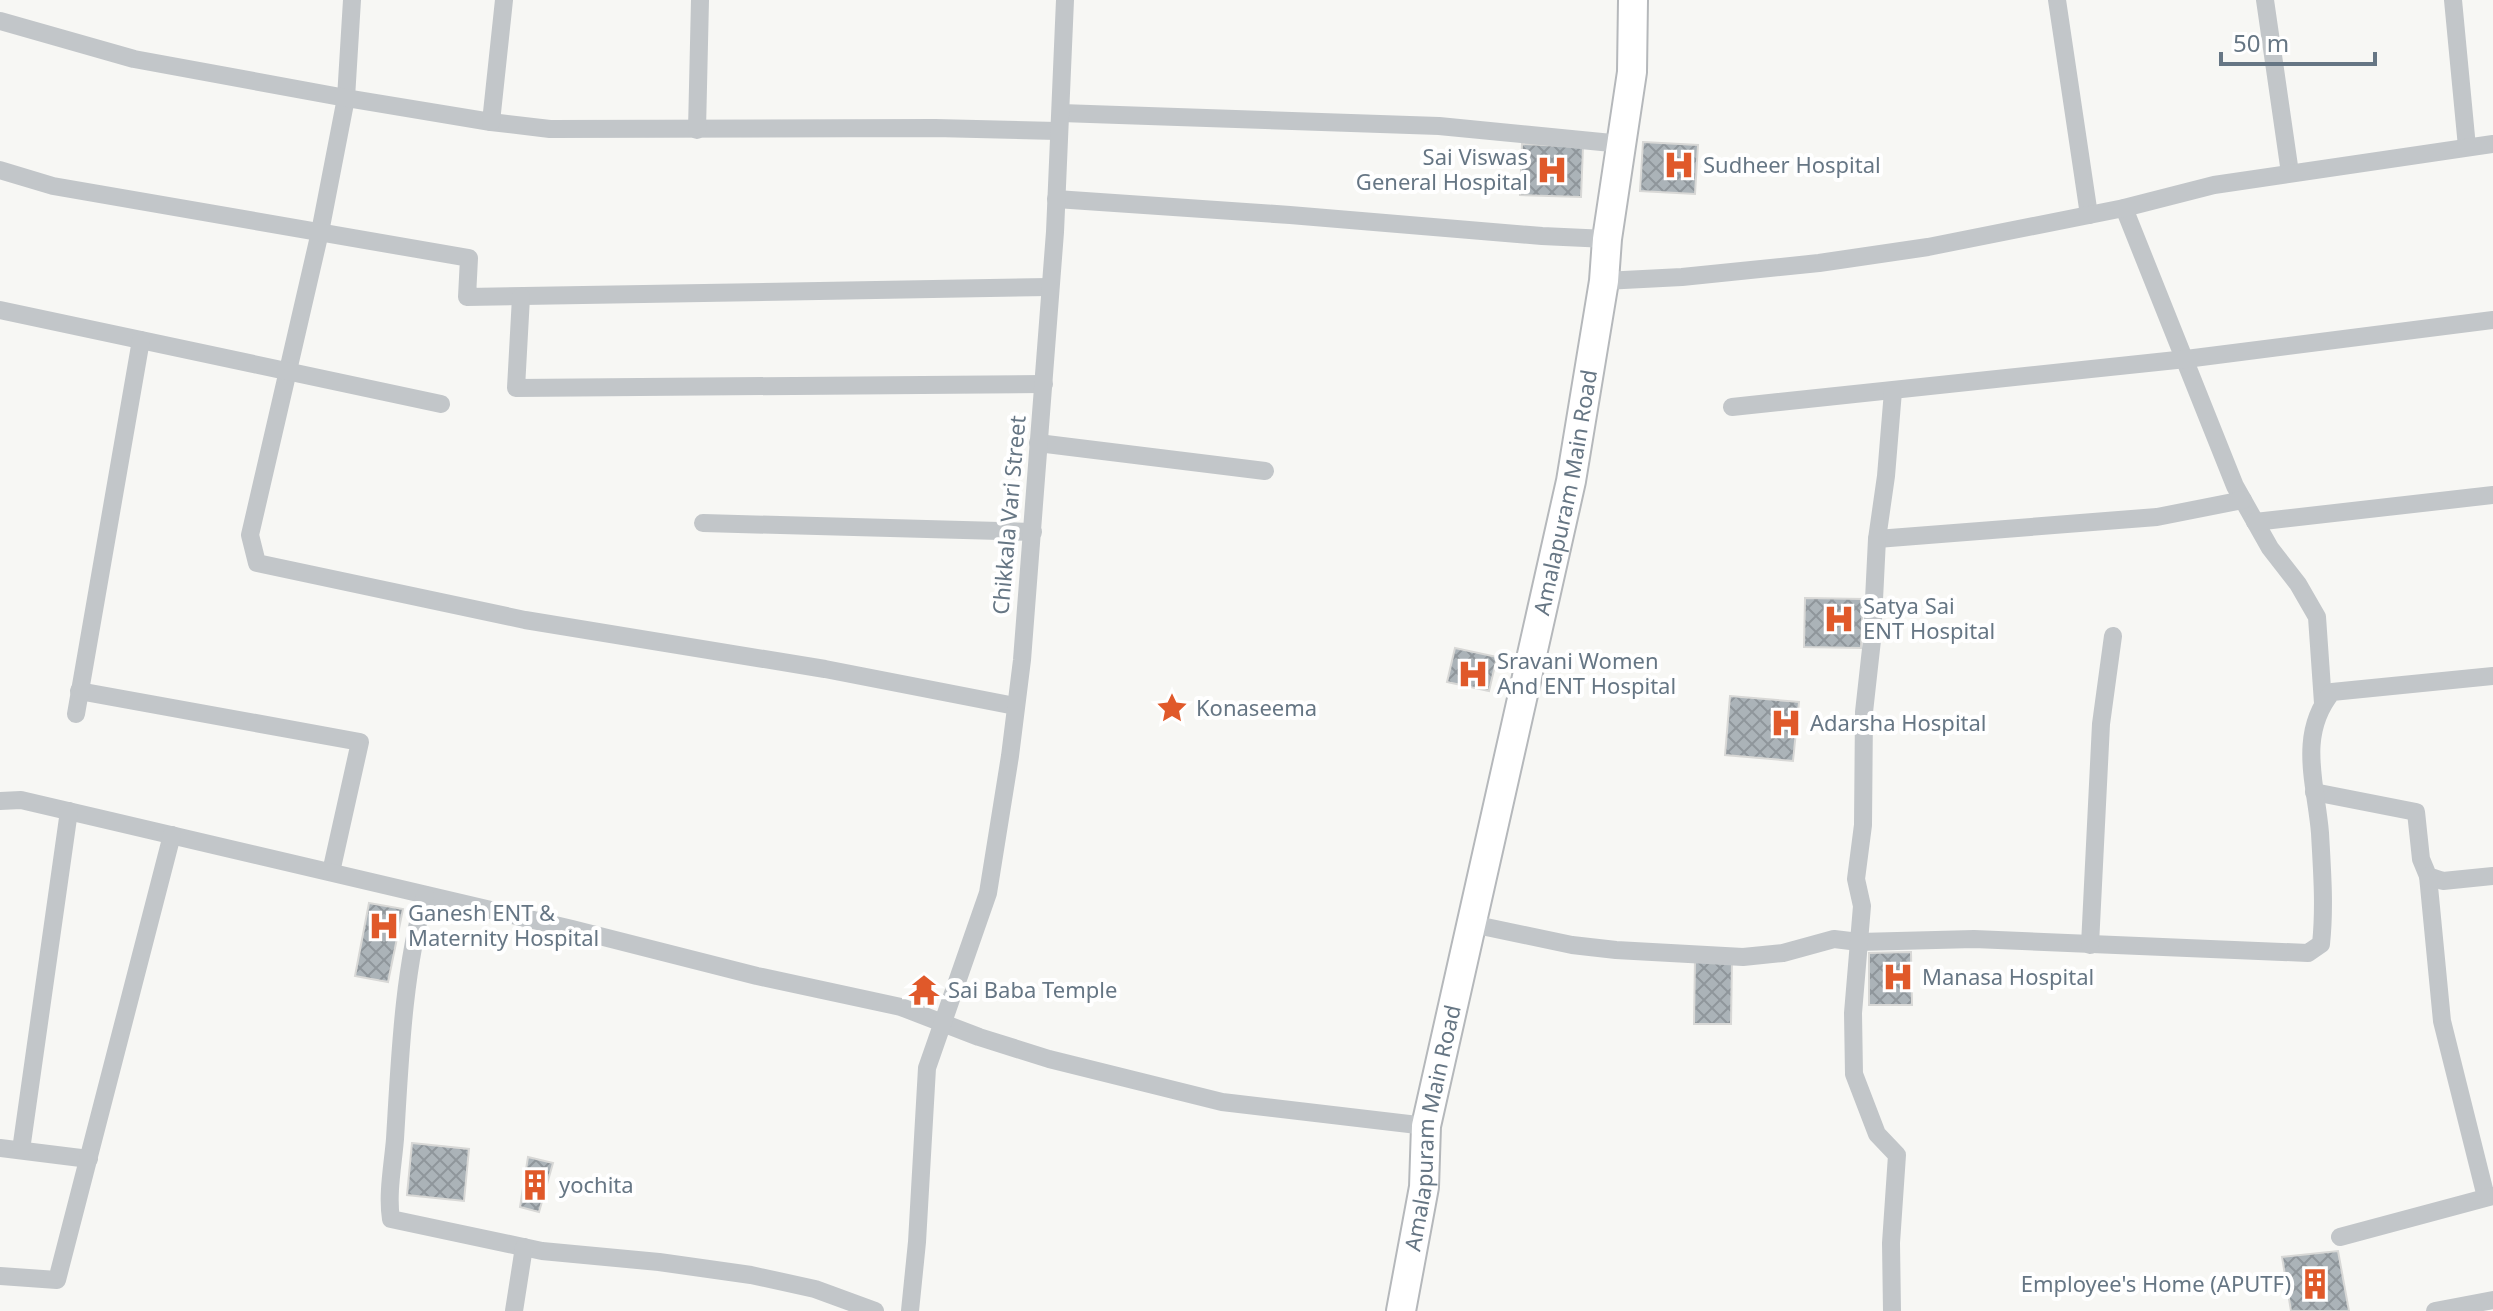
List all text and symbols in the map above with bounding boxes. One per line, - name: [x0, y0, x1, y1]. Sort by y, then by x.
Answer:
- scale bar: [2221, 16, 2375, 66]
- text: 50 m: [2233, 26, 2289, 59]
- place label: Sai Viswas General Hospital: [1356, 141, 1528, 196]
- hospital icon: Sudheer Hospital: [1662, 148, 1696, 182]
- place label: Sudheer Hospital: [1703, 149, 1881, 179]
- hospital icon: Sai Viswas General Hospital: [1535, 153, 1569, 187]
- street label: Amalapuram Main Road: [1525, 367, 1603, 618]
- street label: Chikkala Vari Street: [984, 414, 1032, 616]
- place label: Satya Sai ENT Hospital: [1863, 590, 1995, 645]
- hospital icon: Satya Sai ENT Hospital: [1822, 602, 1856, 636]
- place label: Sravani Women And ENT Hospital: [1497, 645, 1676, 700]
- hospital icon: Sravani Women And ENT Hospital: [1456, 657, 1490, 691]
- place icon: Konaseema: [1155, 691, 1189, 725]
- place label: Konaseema: [1196, 692, 1317, 722]
- hospital icon: Adarsha Hospital: [1769, 706, 1803, 740]
- place label: Adarsha Hospital: [1810, 707, 1987, 737]
- place label: Ganesh ENT & Maternity Hospital: [408, 897, 599, 952]
- hospital icon: Ganesh ENT & Maternity Hospital: [367, 909, 401, 943]
- hospital icon: Manasa Hospital: [1881, 960, 1915, 994]
- place label: Manasa Hospital: [1922, 961, 2094, 991]
- temple icon: Sai Baba Temple: [907, 973, 941, 1007]
- place label: Sai Baba Temple: [948, 974, 1117, 1004]
- street label: Amalapuram Main Road: [1396, 1002, 1467, 1253]
- building icon: yochita: [518, 1168, 552, 1202]
- place label: yochita: [559, 1169, 634, 1199]
- building icon: Employee's Home (APUTF): [2298, 1267, 2332, 1301]
- place label: Employee's Home (APUTF): [2021, 1268, 2291, 1298]

